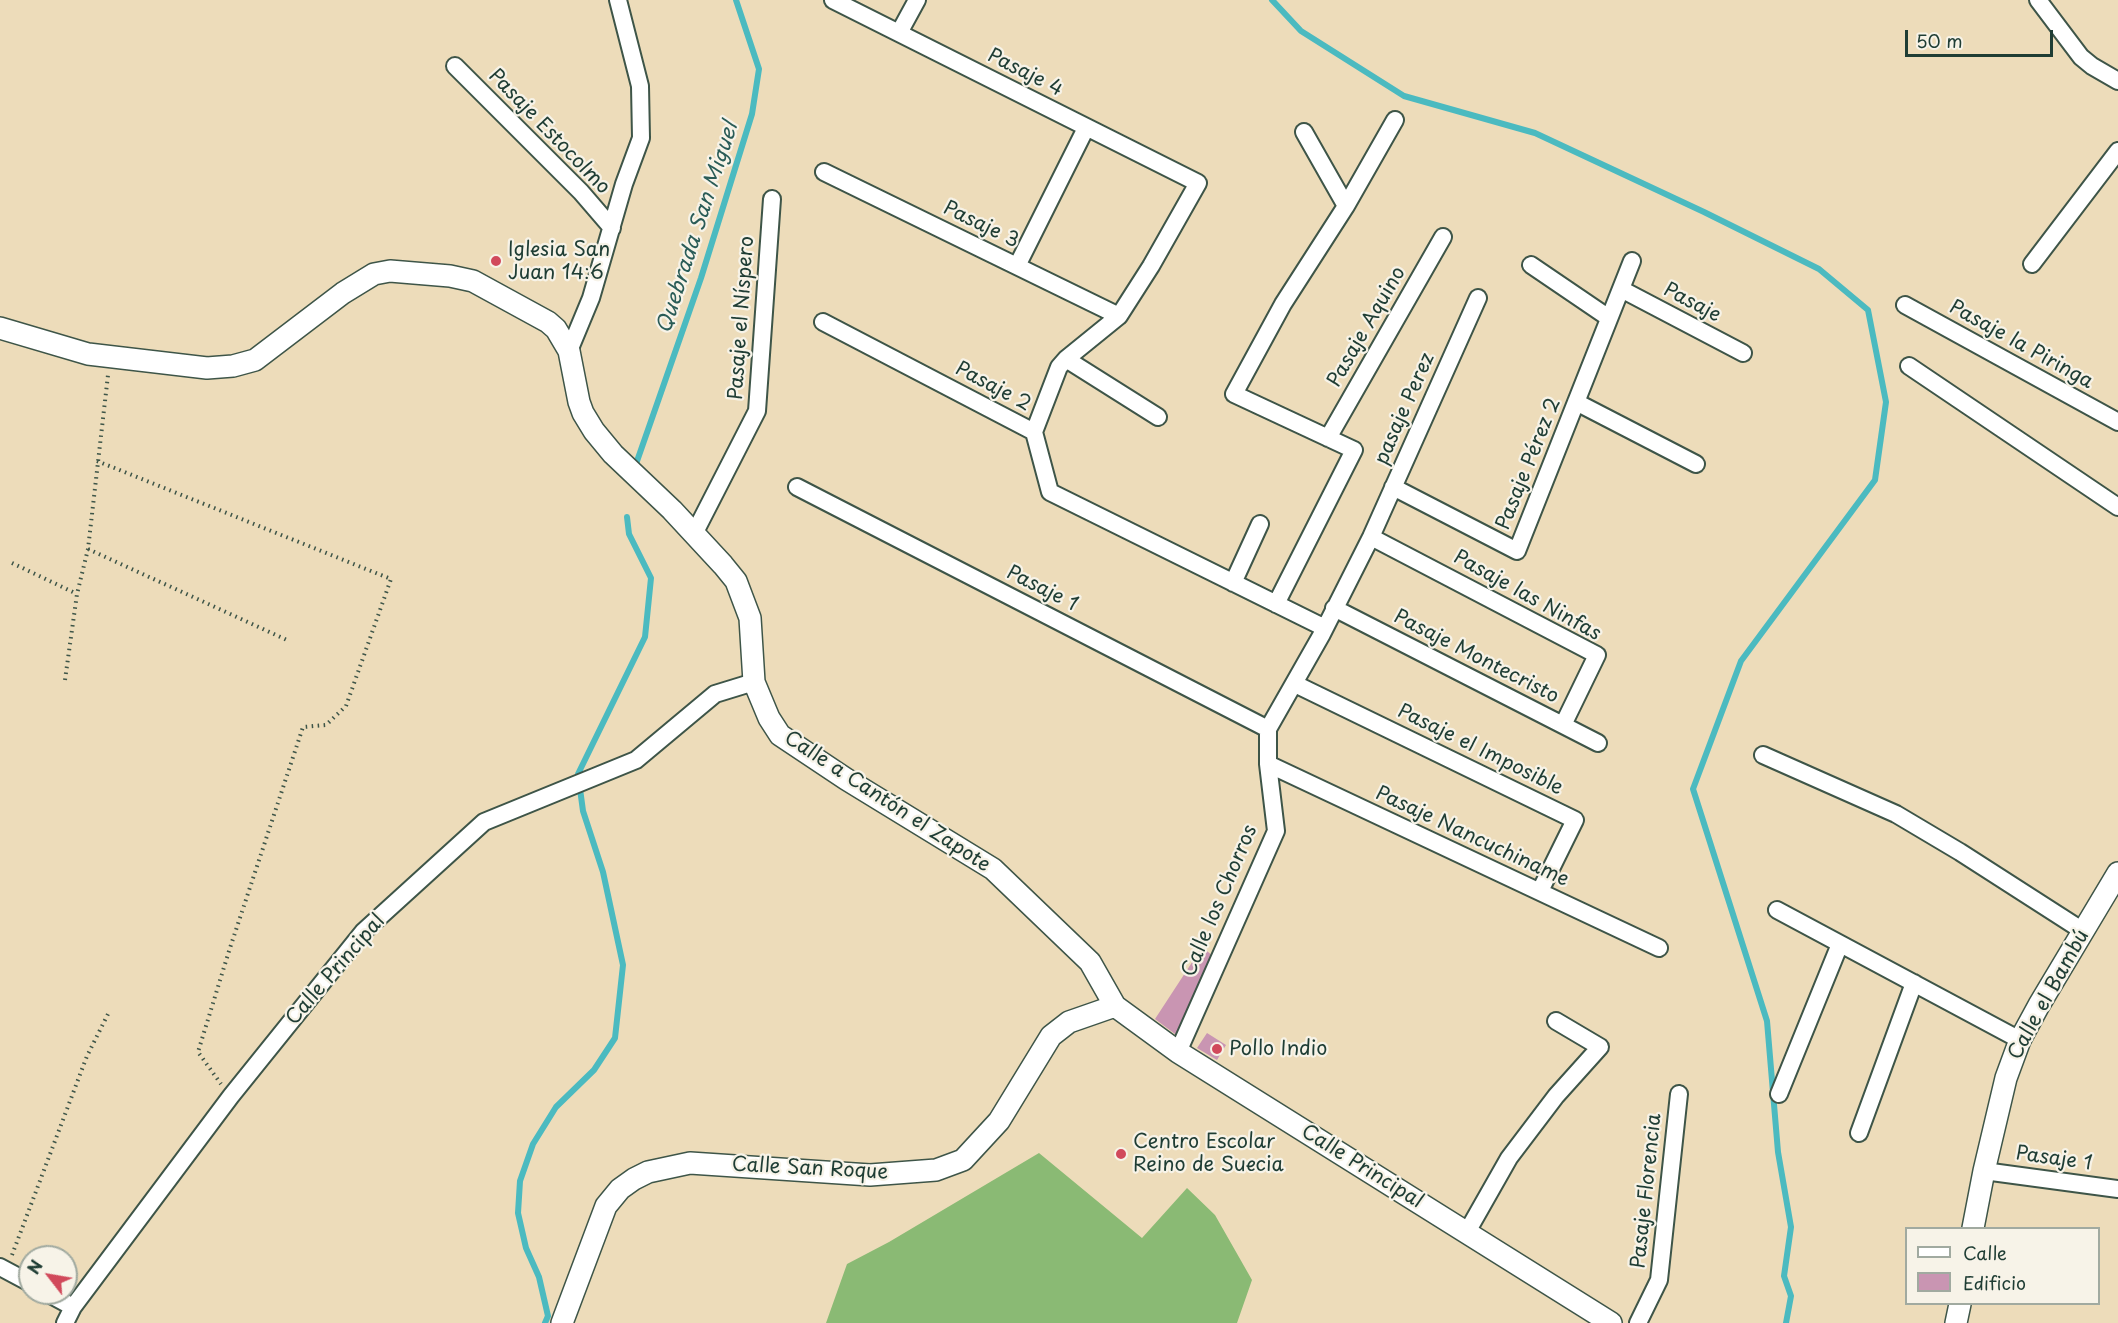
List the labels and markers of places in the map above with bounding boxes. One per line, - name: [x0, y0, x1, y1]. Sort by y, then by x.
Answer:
- place label: Iglesia San Juan 14:6: [508, 238, 610, 285]
- marker: Iglesia San Juan 14:6: [489, 254, 503, 268]
- place label: Pollo Indio: [1229, 1037, 1327, 1061]
- marker: Pollo Indio: [1210, 1042, 1224, 1056]
- place label: Centro Escolar Reino de Suecia: [1133, 1130, 1284, 1177]
- marker: Centro Escolar Reino de Suecia: [1114, 1147, 1128, 1161]

